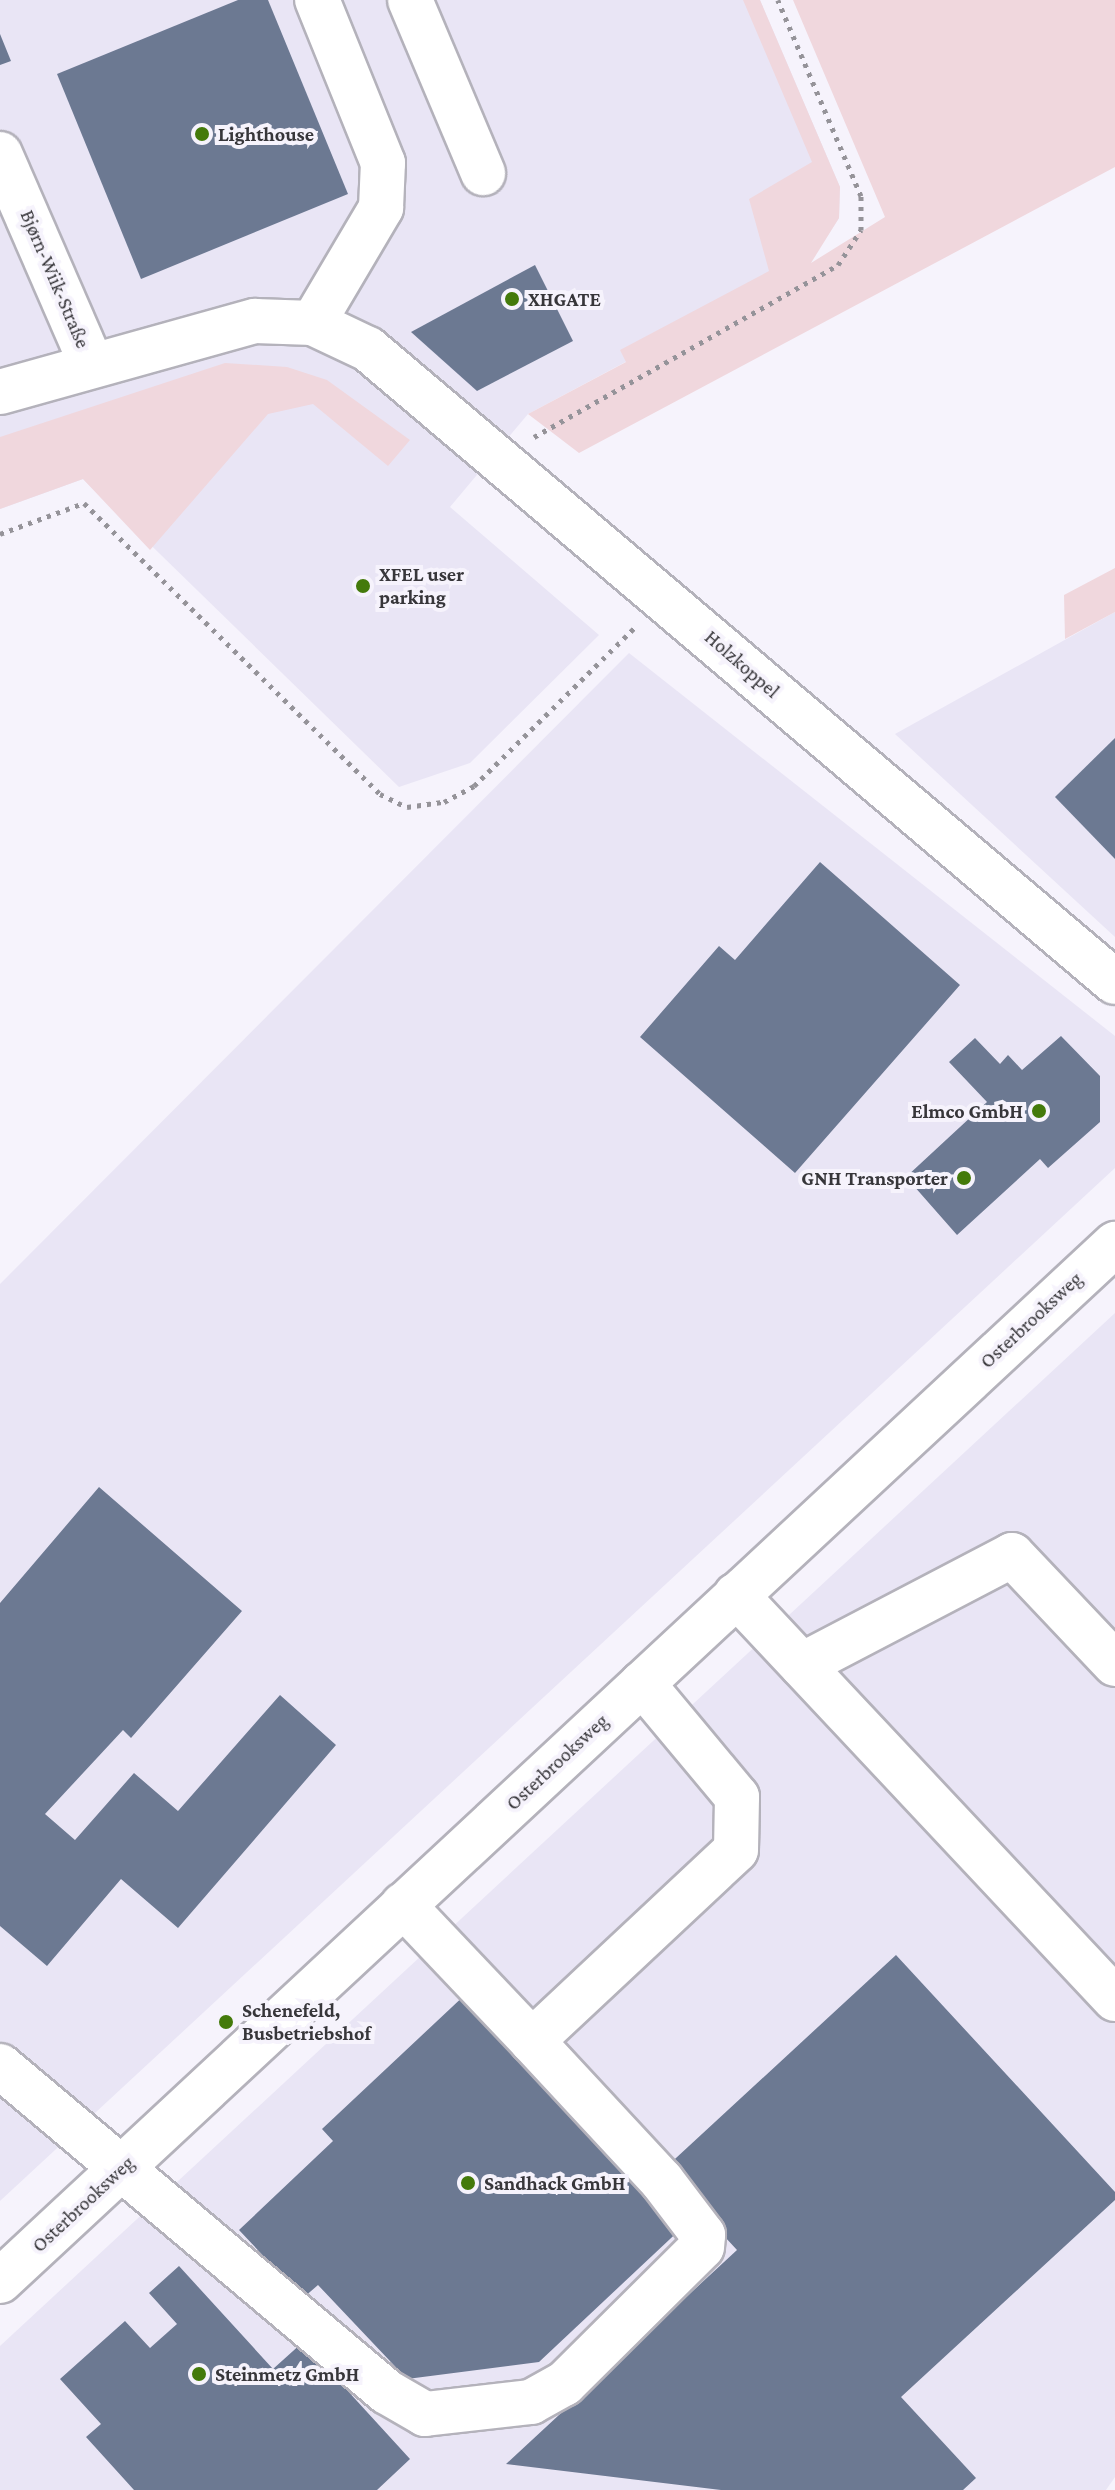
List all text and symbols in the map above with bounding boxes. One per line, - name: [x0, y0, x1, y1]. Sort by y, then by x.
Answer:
- place label: Lighthouse: [218, 122, 314, 146]
- marker: Lighthouse: [193, 125, 211, 143]
- street label: Bjørn-Wiik-Straße: [15, 206, 95, 352]
- place label: XHGATE: [528, 287, 601, 311]
- marker: XHGATE: [503, 290, 521, 308]
- place label: XFEL user parking: [379, 562, 464, 609]
- marker: XFEL user parking: [354, 577, 372, 595]
- street label: Holzkoppel: [700, 625, 784, 703]
- place label: Elmco GmbH: [911, 1099, 1023, 1123]
- marker: Elmco GmbH: [1030, 1102, 1048, 1120]
- place label: GNH Transporter: [801, 1166, 948, 1190]
- marker: GNH Transporter: [955, 1169, 973, 1187]
- street label: Osterbrooksweg: [975, 1267, 1087, 1373]
- street label: Osterbrooksweg: [501, 1709, 613, 1815]
- place label: Schenefeld, Busbetriebshof: [242, 1998, 371, 2045]
- marker: Schenefeld, Busbetriebshof: [217, 2013, 235, 2031]
- street label: Osterbrooksweg: [27, 2151, 139, 2257]
- place label: Sandhack GmbH: [484, 2171, 625, 2195]
- marker: Sandhack GmbH: [459, 2174, 477, 2192]
- place label: Steinmetz GmbH: [215, 2362, 359, 2386]
- marker: Steinmetz GmbH: [190, 2365, 208, 2383]

